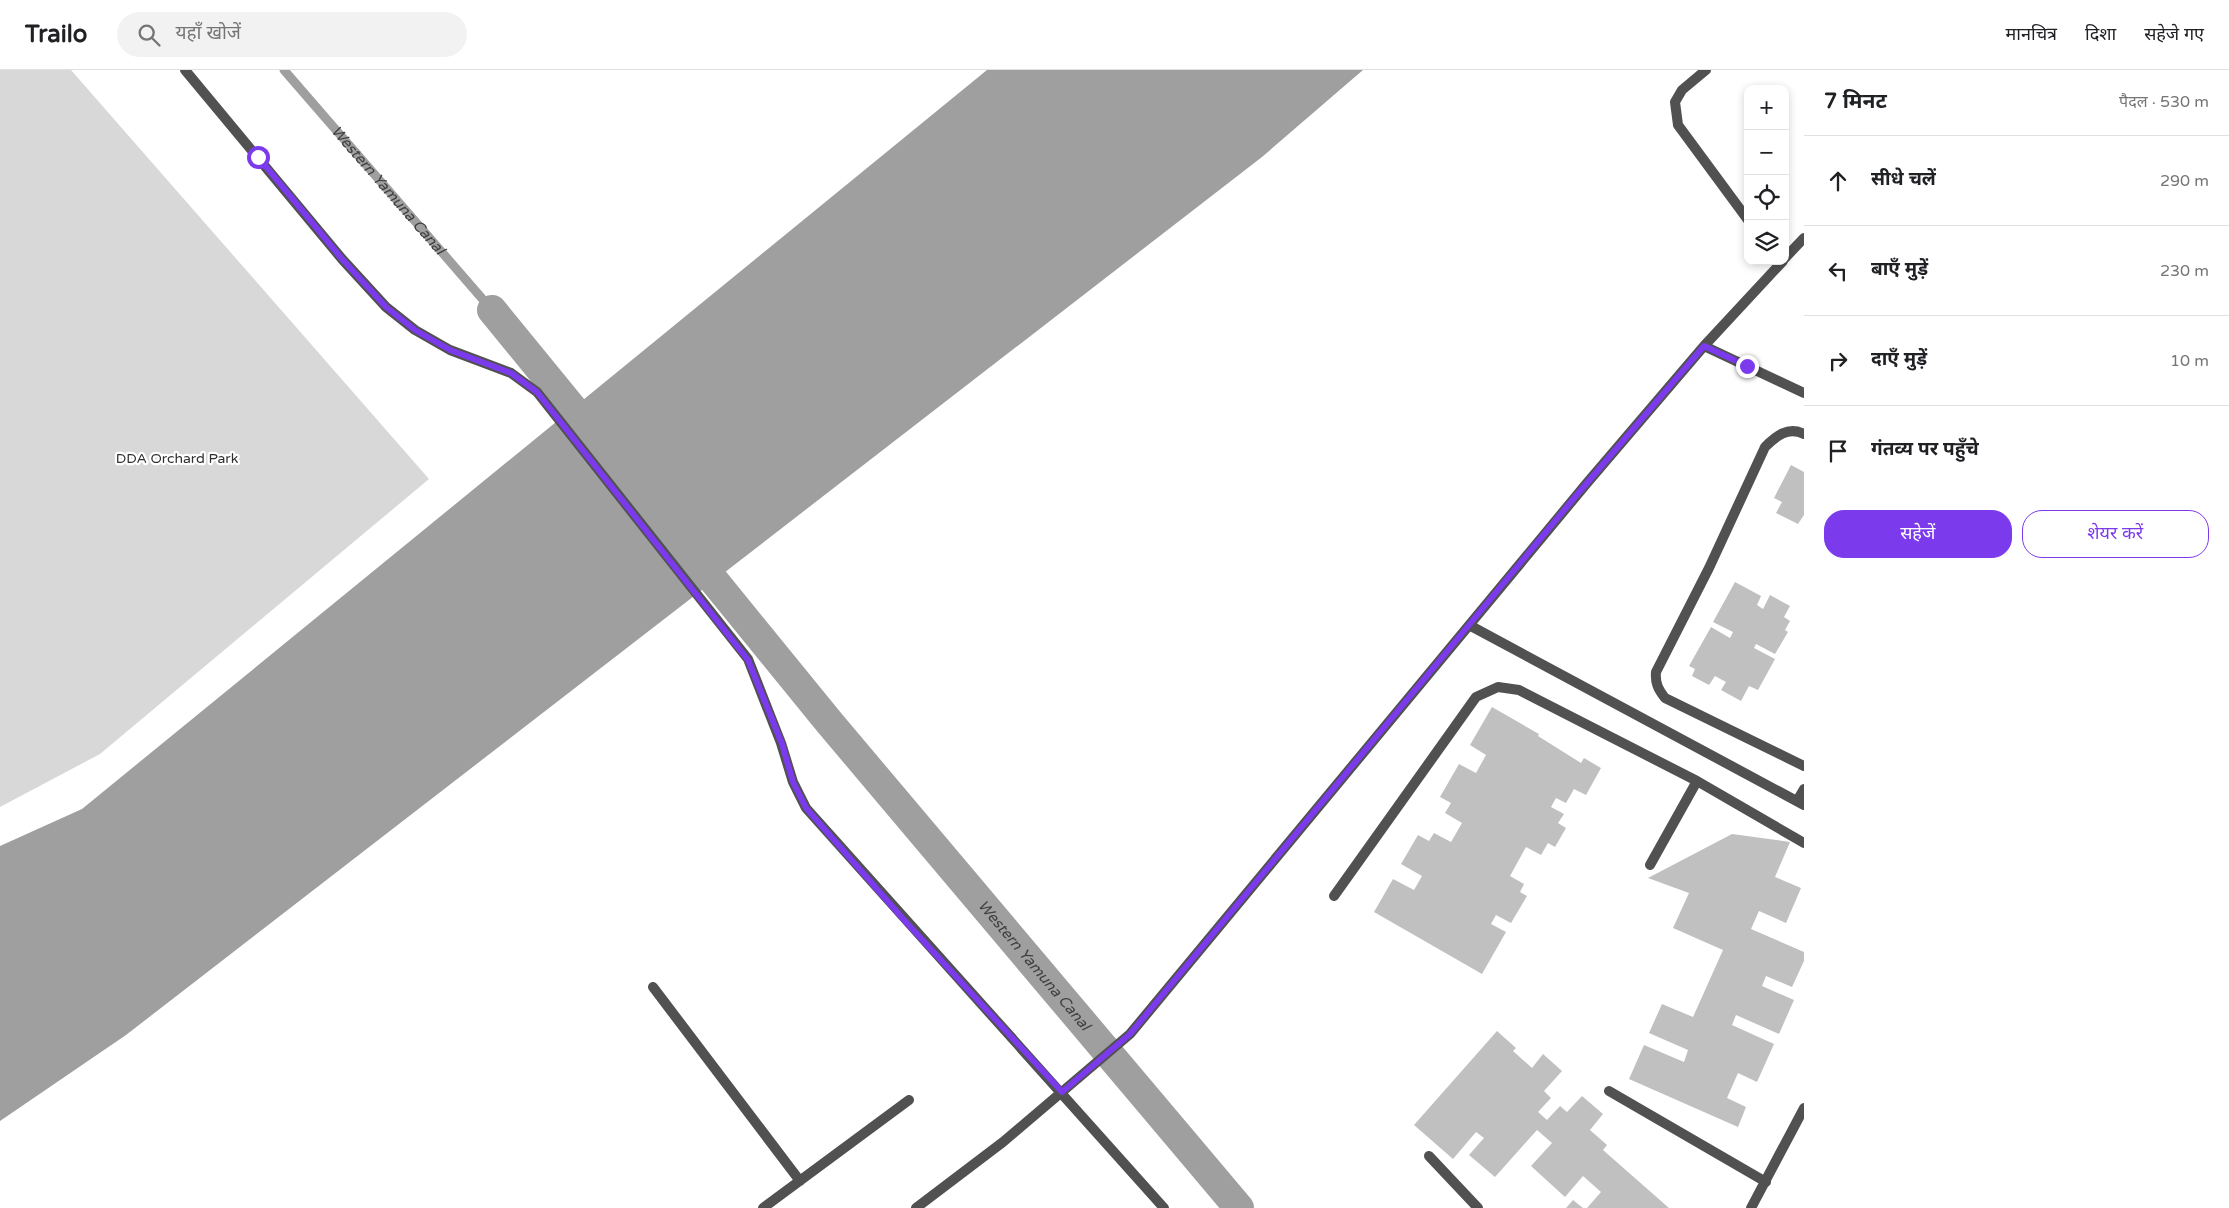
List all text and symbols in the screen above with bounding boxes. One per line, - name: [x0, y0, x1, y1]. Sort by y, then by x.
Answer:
- search box: [117, 12, 467, 57]
- text: Trailo: [25, 20, 87, 49]
- icon: search: [135, 21, 163, 49]
- text: यहाँ खोजें: [175, 22, 241, 44]
- text: मानचित्र: [2006, 23, 2057, 45]
- text: दिशा: [2085, 23, 2116, 45]
- text: सहेजे गए: [2144, 23, 2204, 45]
- map controls: [1744, 85, 1789, 265]
- button: +: [1744, 85, 1789, 130]
- text: 7 मिनट: [1824, 89, 1887, 114]
- text: पैदल · 530 m: [2119, 92, 2209, 112]
- water label: Western Yamuna Canal: [327, 122, 450, 260]
- button: −: [1744, 130, 1789, 175]
- route start: [247, 146, 270, 169]
- icon: ahead: [1824, 167, 1852, 195]
- text: सीधे चलें: [1871, 168, 1936, 190]
- text: 290 m: [2160, 171, 2209, 191]
- button: locate: [1744, 175, 1789, 220]
- button: layers: [1744, 220, 1789, 265]
- icon: left: [1824, 257, 1852, 285]
- text: बाएँ मुड़ें: [1871, 258, 1928, 280]
- text: 230 m: [2160, 261, 2209, 281]
- icon: right: [1824, 347, 1852, 375]
- text: दाएँ मुड़ें: [1871, 348, 1927, 370]
- text: 10 m: [2170, 351, 2209, 371]
- route end: [1736, 355, 1759, 378]
- icon: arrive: [1824, 437, 1852, 465]
- text: गंतव्य पर पहुँचे: [1871, 438, 1979, 460]
- park label: DDA Orchard Park: [116, 450, 239, 467]
- button: सहेजें: [1824, 510, 2012, 558]
- button: शेयर करें: [2022, 510, 2209, 558]
- water label: Western Yamuna Canal: [974, 897, 1096, 1036]

